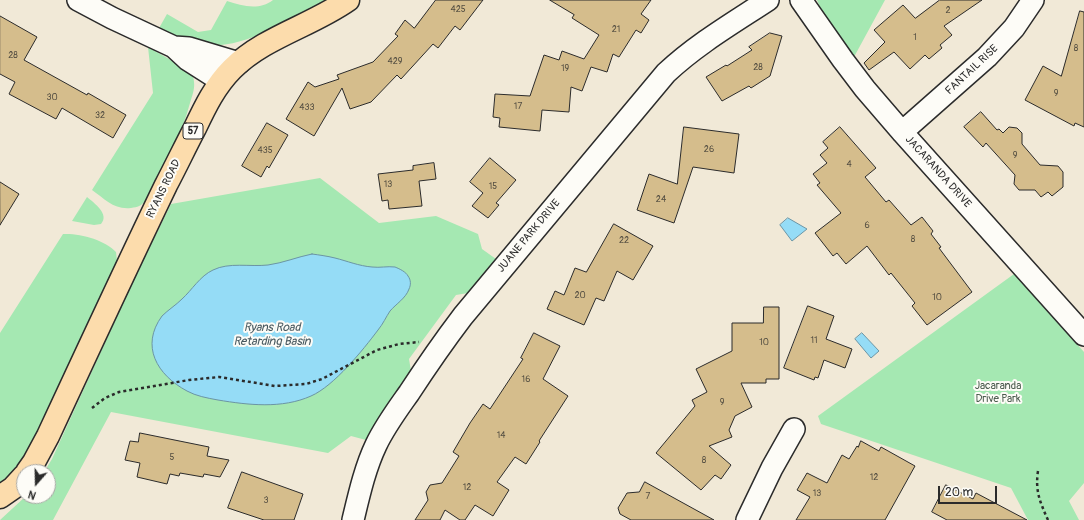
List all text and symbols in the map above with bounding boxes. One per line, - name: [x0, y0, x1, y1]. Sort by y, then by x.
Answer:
- house number: 425: [450, 5, 466, 15]
- house number: 2: [945, 6, 951, 16]
- house number: 21: [612, 25, 620, 35]
- house number: 1: [913, 33, 917, 43]
- street label: FANTAIL RISE: [943, 42, 1001, 98]
- house number: 8: [1074, 44, 1078, 54]
- house number: 28: [8, 51, 18, 61]
- house number: 429: [388, 57, 402, 67]
- house number: 28: [753, 63, 763, 73]
- house number: 19: [561, 64, 569, 74]
- house number: 9: [1054, 89, 1058, 99]
- house number: 30: [46, 93, 58, 103]
- house number: 17: [514, 102, 522, 112]
- house number: 433: [299, 103, 315, 113]
- house number: 32: [95, 111, 105, 121]
- road number: 57: [183, 123, 203, 139]
- street label: JACARANDA DRIVE: [902, 133, 974, 211]
- house number: 26: [704, 145, 714, 155]
- house number: 435: [257, 146, 273, 156]
- house number: 9: [1013, 151, 1017, 161]
- street label: RYANS ROAD: [144, 158, 184, 220]
- house number: 4: [846, 160, 852, 170]
- house number: 13: [384, 180, 392, 190]
- house number: 15: [489, 182, 497, 192]
- house number: 24: [656, 195, 666, 205]
- street label: JUANE PARK DRIVE: [495, 197, 563, 275]
- house number: 6: [864, 221, 870, 231]
- house number: 8: [911, 235, 915, 245]
- house number: 22: [619, 236, 629, 246]
- house number: 20: [574, 291, 586, 301]
- house number: 10: [932, 293, 942, 303]
- water label: Ryans Road Retarding Basin: [233, 321, 311, 349]
- house number: 11: [810, 336, 818, 346]
- house number: 10: [759, 338, 769, 348]
- house number: 16: [522, 375, 530, 385]
- park label: Jacaranda Drive Park: [975, 379, 1021, 405]
- house number: 9: [720, 398, 724, 408]
- house number: 14: [497, 431, 505, 441]
- house number: 5: [170, 453, 174, 463]
- house number: 8: [702, 456, 706, 466]
- north arrow: [16, 464, 56, 504]
- house number: 12: [870, 473, 878, 483]
- scale bar: [940, 478, 999, 504]
- house number: 12: [463, 483, 471, 493]
- text: 20 m: [945, 485, 973, 500]
- text: N: [26, 487, 38, 502]
- house number: 13: [813, 489, 821, 499]
- house number: 7: [646, 492, 650, 502]
- house number: 3: [263, 496, 269, 506]

